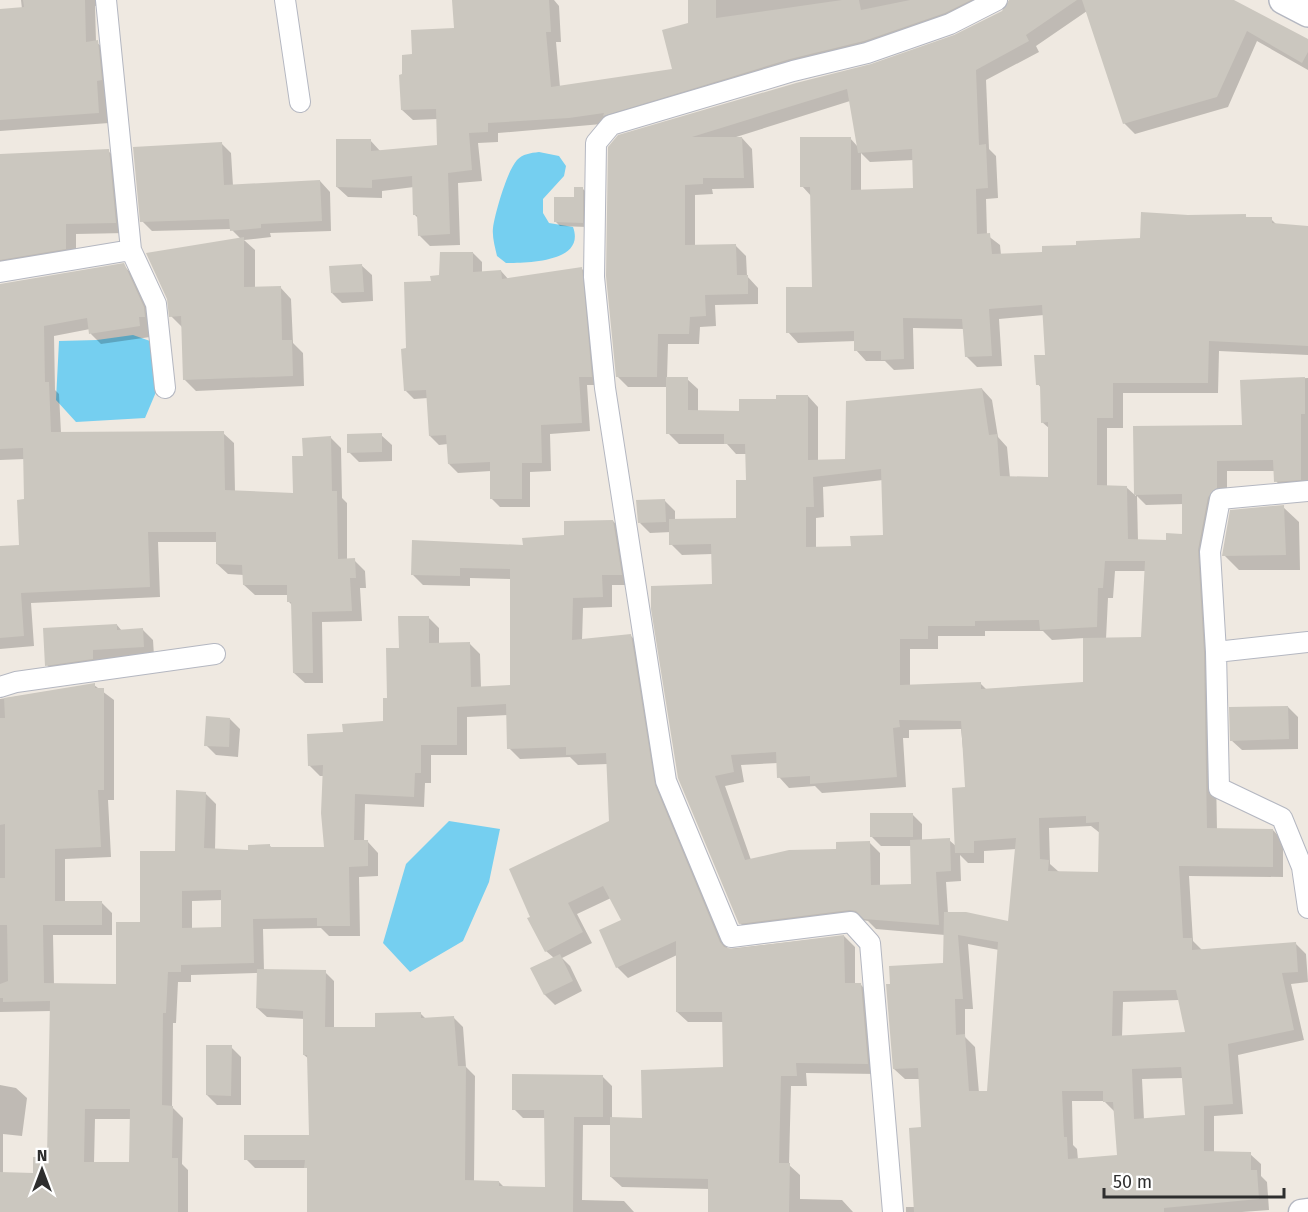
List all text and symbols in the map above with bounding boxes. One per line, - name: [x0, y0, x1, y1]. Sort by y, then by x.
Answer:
- north arrow: [12, 1140, 72, 1200]
- text: N: [37, 1146, 47, 1165]
- scale bar: [1104, 1161, 1284, 1199]
- text: 50 m: [1113, 1171, 1152, 1193]

